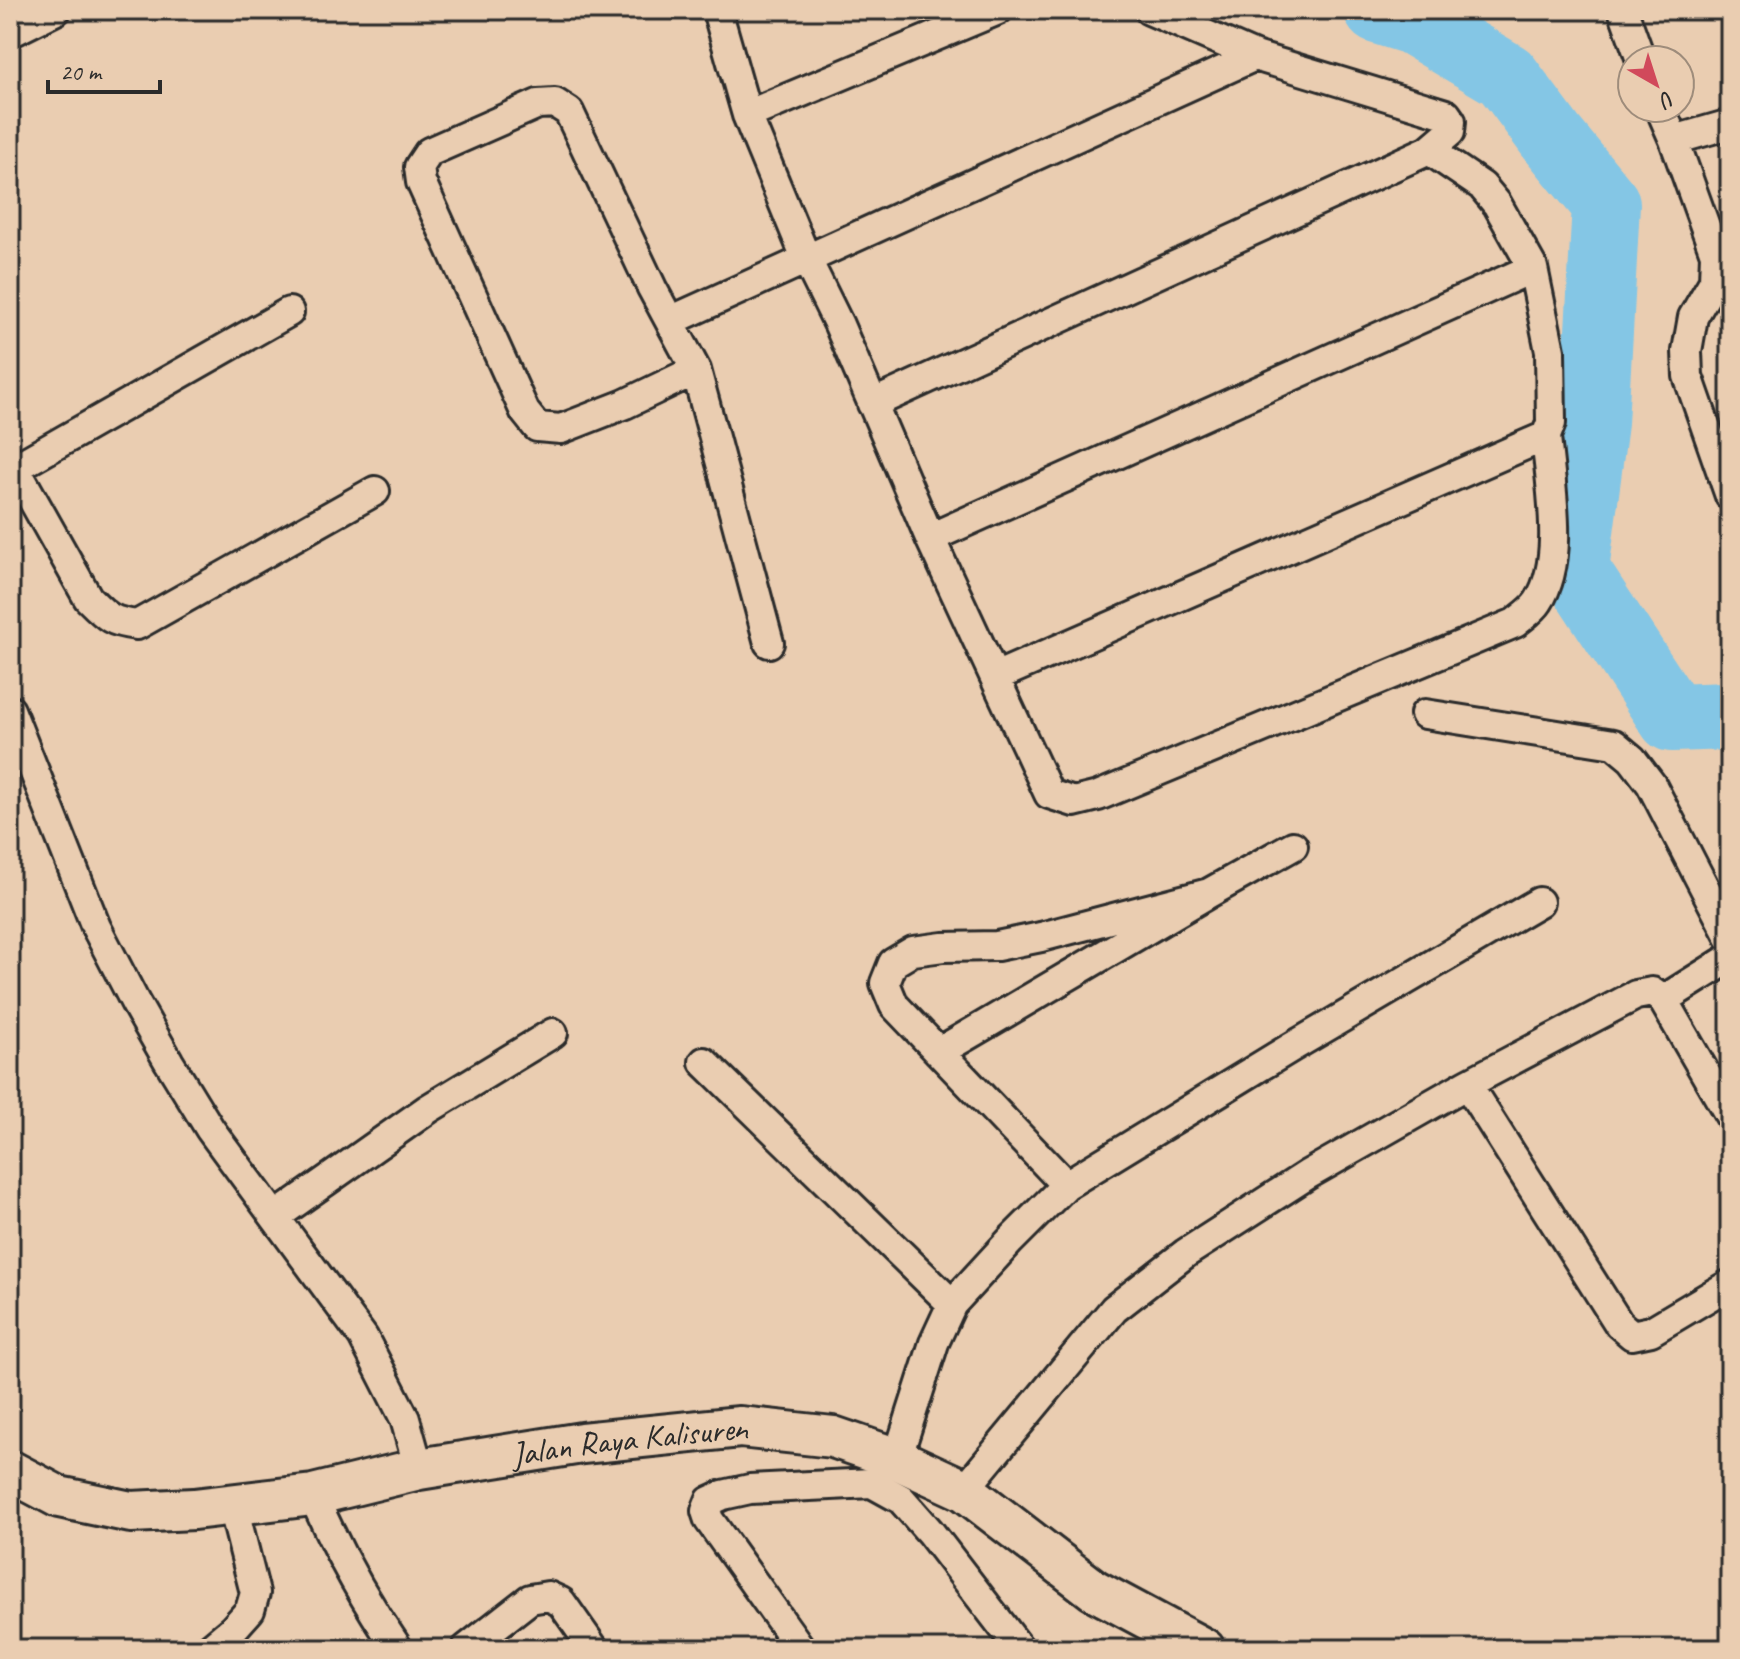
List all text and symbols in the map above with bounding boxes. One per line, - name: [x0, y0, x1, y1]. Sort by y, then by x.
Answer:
- scale bar: [48, 44, 160, 94]
- north arrow: [1616, 44, 1696, 124]
- text: 20 m: [60, 57, 103, 87]
- text: U: [1652, 85, 1681, 116]
- street label: Jalan Raya Kalisuren: [506, 1405, 752, 1476]

